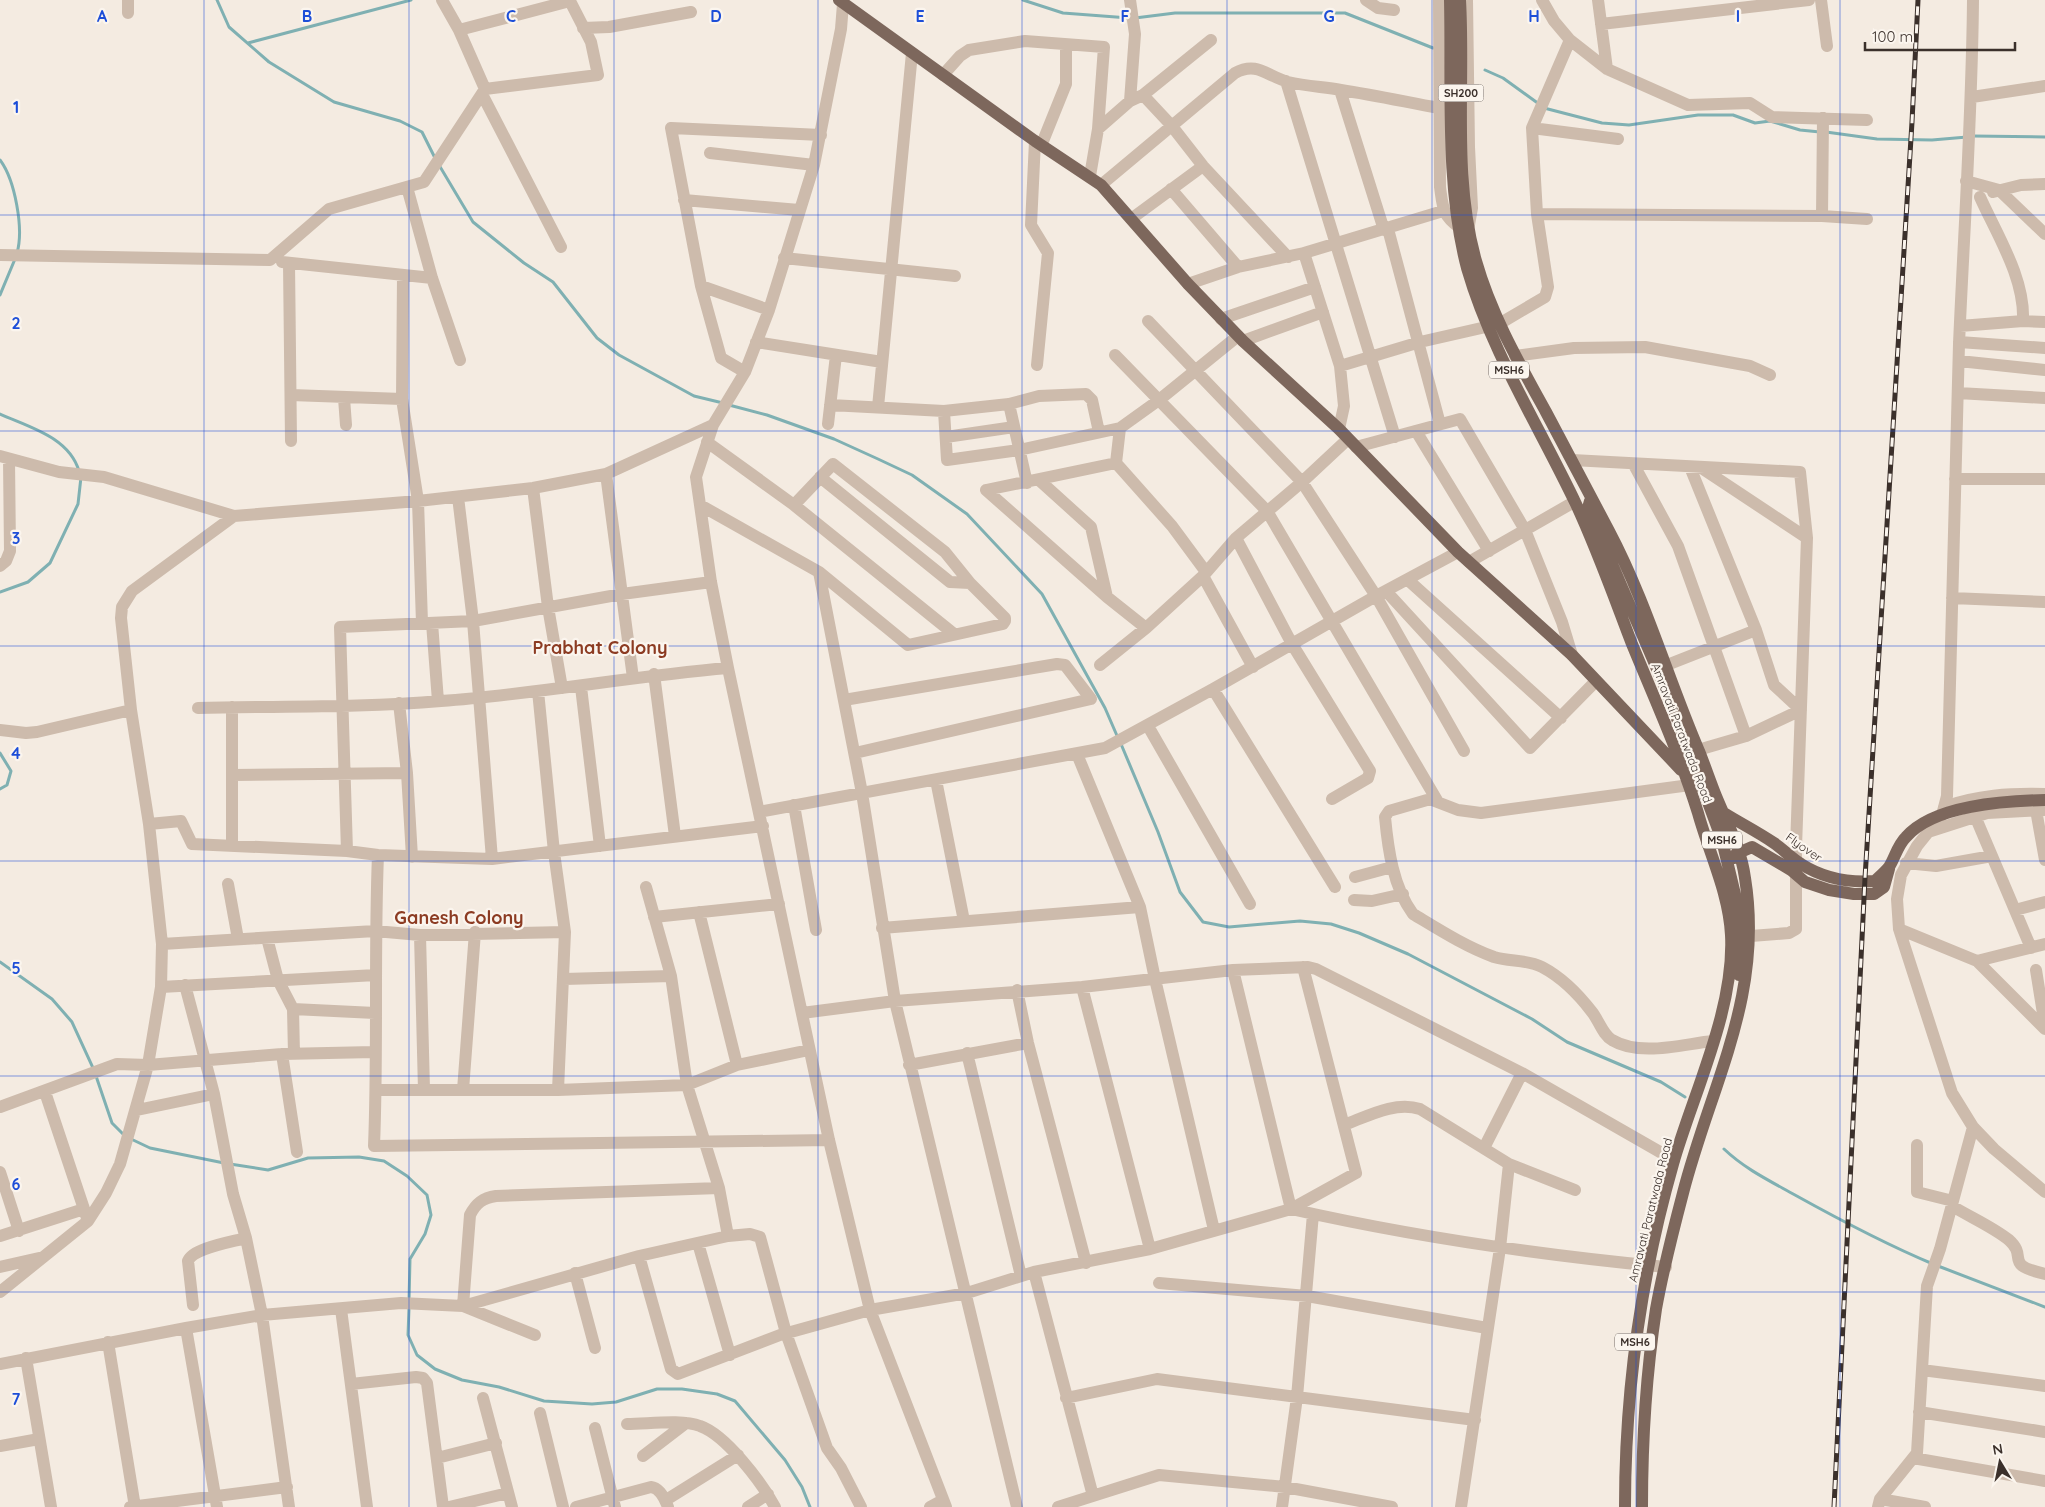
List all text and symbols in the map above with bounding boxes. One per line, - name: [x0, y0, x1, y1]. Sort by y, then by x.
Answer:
- text: A: [97, 6, 108, 26]
- text: B: [302, 6, 312, 26]
- text: C: [506, 6, 516, 26]
- text: D: [710, 6, 722, 26]
- text: E: [915, 6, 925, 26]
- text: F: [1121, 6, 1130, 26]
- text: G: [1323, 6, 1335, 26]
- text: H: [1528, 6, 1540, 26]
- text: I: [1736, 6, 1740, 26]
- scale bar: [1865, 20, 2015, 52]
- text: 100 m: [1872, 27, 1913, 46]
- road number: SH200: [1438, 85, 1484, 102]
- text: 1: [13, 97, 19, 117]
- text: 2: [11, 313, 21, 333]
- road number: MSH6: [1489, 362, 1529, 378]
- text: 3: [12, 528, 20, 548]
- district label: Prabhat Colony: [533, 636, 667, 659]
- street label: Amravati Paratwada Road: [1648, 661, 1716, 805]
- text: 4: [11, 743, 21, 763]
- street label: Flyover: [1783, 829, 1825, 865]
- road number: MSH6: [1702, 832, 1742, 848]
- district label: Ganesh Colony: [394, 906, 524, 929]
- text: 5: [11, 958, 21, 978]
- street label: Amravati Paratwada Road: [1625, 1136, 1675, 1284]
- text: 6: [12, 1174, 21, 1194]
- road number: MSH6: [1615, 1334, 1655, 1350]
- text: 7: [12, 1389, 21, 1409]
- north arrow: [1975, 1437, 2025, 1487]
- text: N: [1991, 1439, 2004, 1459]

